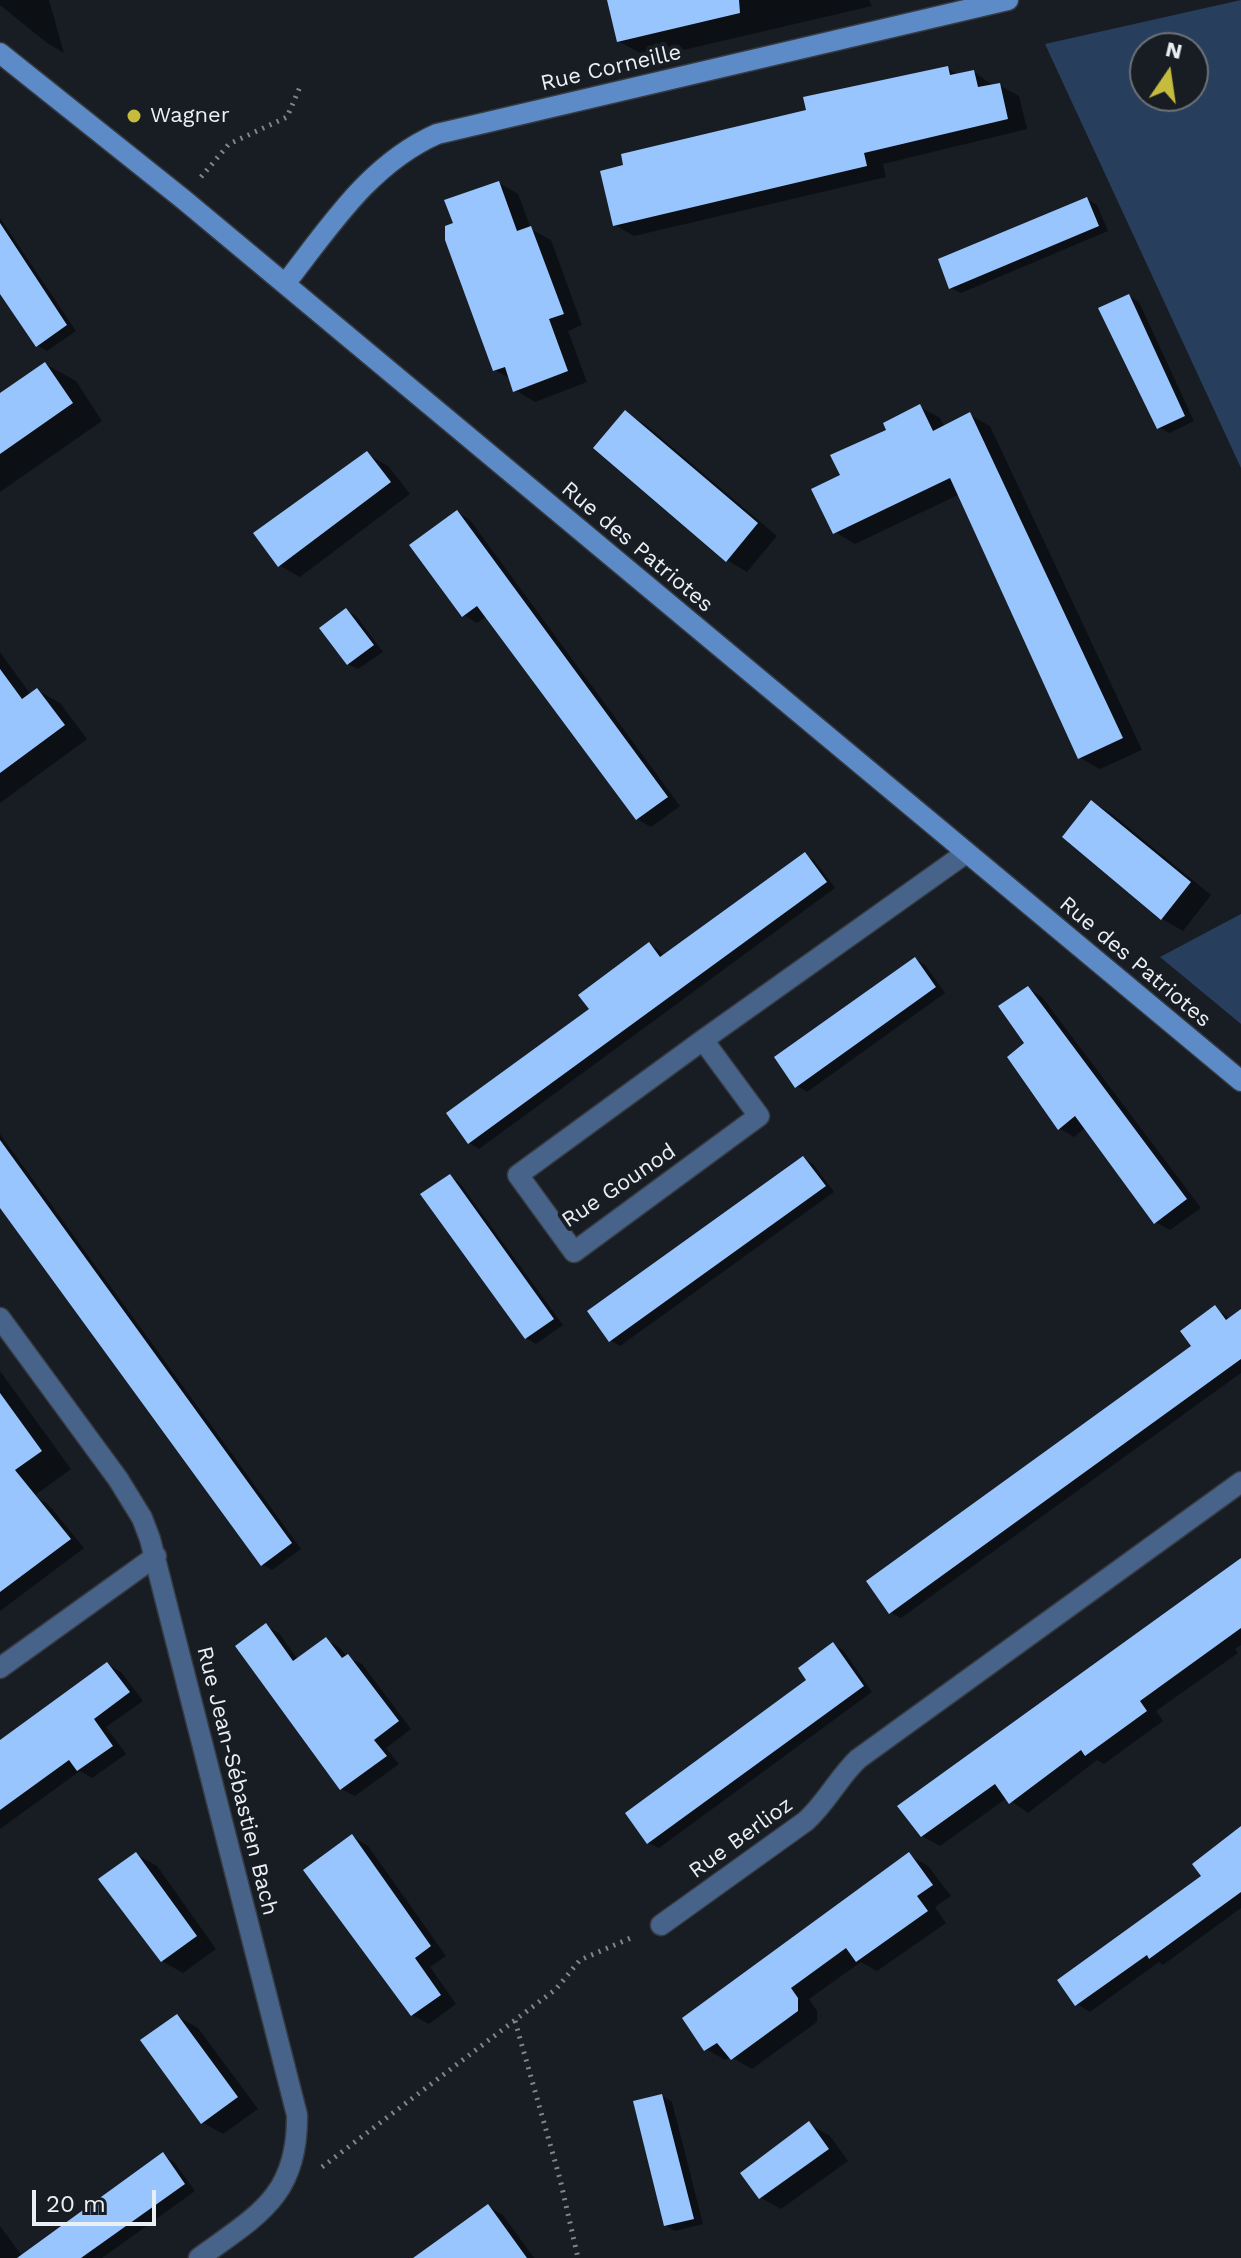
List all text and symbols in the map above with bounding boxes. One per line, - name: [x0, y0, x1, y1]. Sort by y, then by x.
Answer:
- north arrow: [1129, 32, 1209, 112]
- text: N: [1163, 36, 1185, 64]
- street label: Rue Corneille: [538, 39, 684, 97]
- place label: Wagner: [150, 103, 230, 129]
- marker: Wagner: [125, 107, 143, 125]
- street label: Rue des Patriotes: [556, 476, 718, 618]
- street label: Rue des Patriotes: [1054, 891, 1216, 1033]
- street label: Rue Gounod: [557, 1138, 681, 1234]
- street label: Rue Jean-Sébastien Bach: [191, 1644, 283, 1918]
- street label: Rue Berlioz: [684, 1792, 798, 1884]
- scale bar: [36, 2174, 160, 2224]
- text: 20 m: [46, 2190, 106, 2218]

